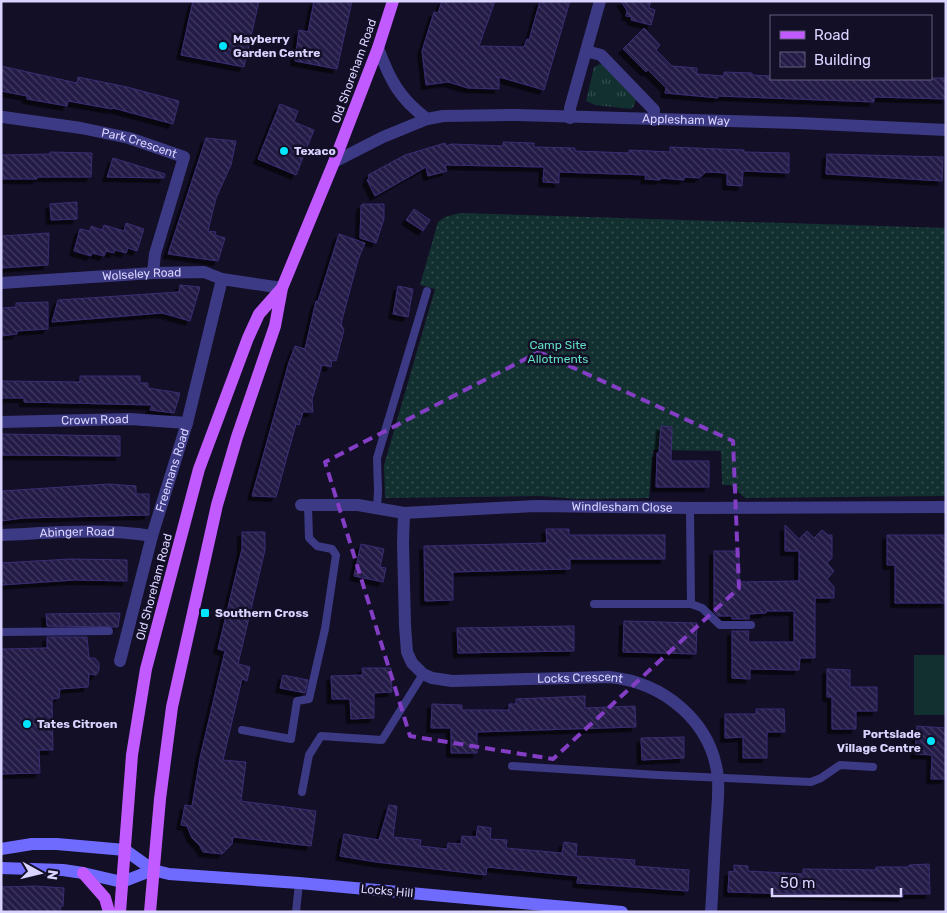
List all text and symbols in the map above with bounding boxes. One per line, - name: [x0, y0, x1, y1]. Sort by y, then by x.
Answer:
- legend: [770, 15, 932, 80]
- street label: Old Shoreham Road: [329, 17, 379, 125]
- text: Road: [814, 26, 850, 44]
- place label: Mayberry Garden Centre: [233, 32, 320, 60]
- marker: Mayberry Garden Centre: [217, 40, 229, 52]
- text: Building: [814, 51, 871, 69]
- street label: Applesham Way: [642, 112, 731, 128]
- street label: Park Crescent: [100, 125, 179, 161]
- place label: Texaco: [294, 144, 336, 158]
- marker: Texaco: [278, 145, 290, 157]
- street label: Wolseley Road: [102, 265, 181, 283]
- park label: Camp Site Allotments: [528, 338, 588, 366]
- street label: Crown Road: [61, 412, 129, 428]
- street label: Freemans Road: [153, 427, 192, 514]
- street label: Windlesham Close: [572, 499, 673, 515]
- street label: Abinger Road: [39, 525, 115, 540]
- street label: Old Shoreham Road: [133, 532, 175, 642]
- place label: Southern Cross: [215, 606, 309, 620]
- marker: Southern Cross: [199, 607, 211, 619]
- street label: Locks Crescent: [537, 670, 624, 686]
- place label: Tates Citroen: [37, 717, 118, 731]
- marker: Tates Citroen: [21, 718, 33, 730]
- place label: Portslade Village Centre: [837, 727, 921, 755]
- marker: Portslade Village Centre: [925, 735, 937, 747]
- north arrow: [15, 848, 65, 898]
- scale bar: [772, 866, 901, 898]
- text: N: [43, 869, 61, 881]
- text: 50 m: [780, 874, 815, 892]
- street label: Locks Hill: [360, 882, 414, 900]

